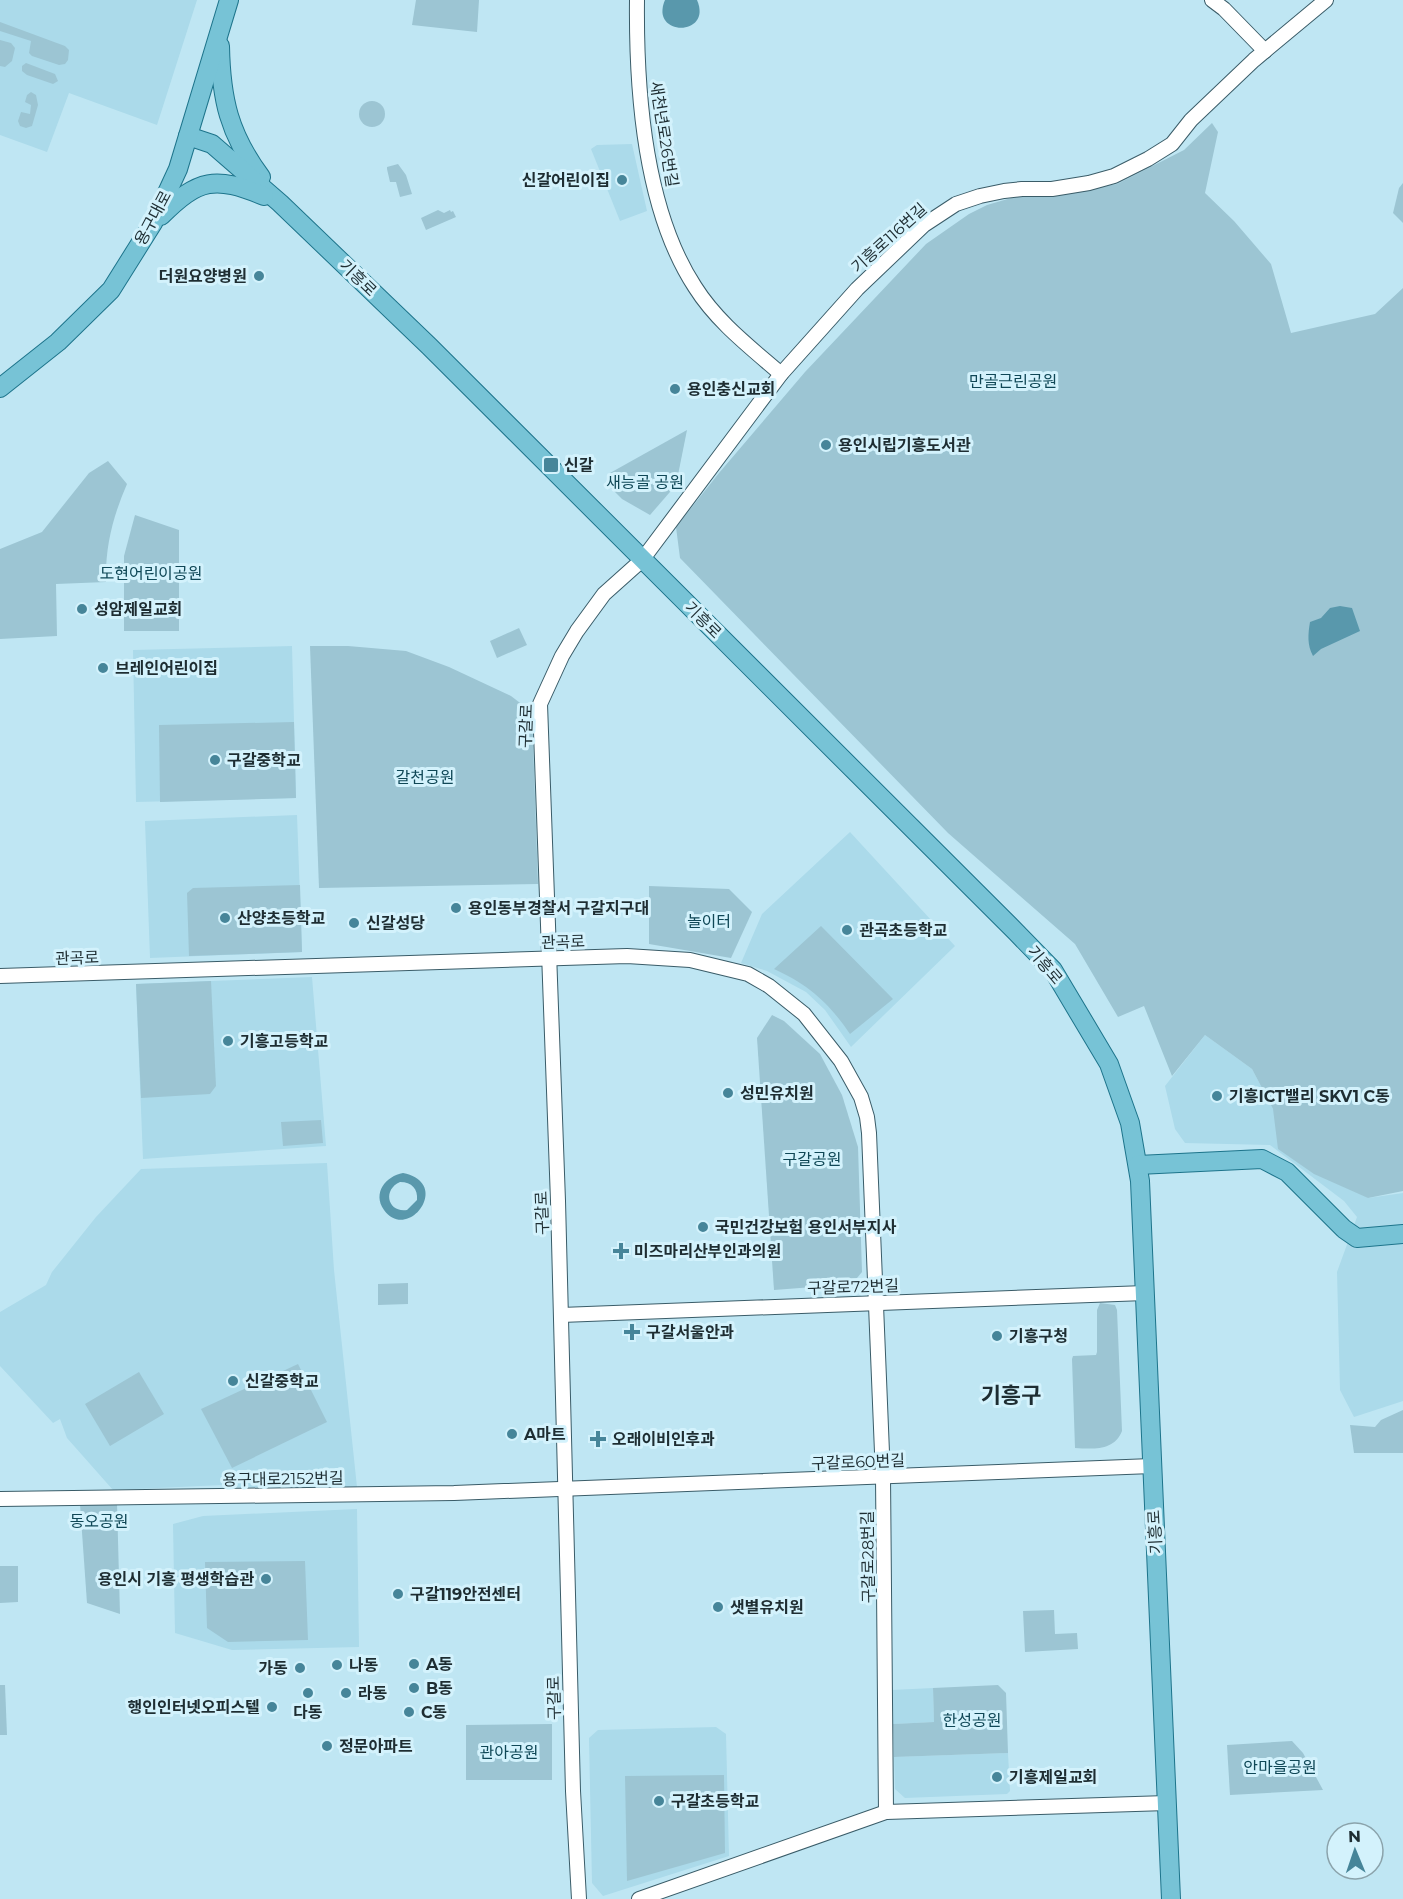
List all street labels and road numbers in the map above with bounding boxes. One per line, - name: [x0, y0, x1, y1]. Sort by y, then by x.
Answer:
- street label: 새천년로26번길: [646, 80, 682, 188]
- street label: 용구대로: [131, 187, 175, 248]
- street label: 기흥로116번길: [847, 199, 931, 277]
- street label: 기흥로: [336, 256, 381, 300]
- street label: 기흥로: [681, 598, 726, 643]
- street label: 구갈로: [516, 703, 536, 748]
- street label: 관곡로: [541, 932, 586, 952]
- street label: 기흥로: [1024, 942, 1067, 988]
- street label: 관곡로: [55, 948, 100, 968]
- street label: 구갈로: [532, 1190, 552, 1235]
- street label: 구갈로72번길: [807, 1276, 899, 1298]
- street label: 구갈로60번길: [811, 1451, 905, 1473]
- street label: 용구대로2152번길: [222, 1468, 344, 1490]
- street label: 기흥로: [1144, 1509, 1166, 1555]
- street label: 구갈로28번길: [858, 1510, 878, 1604]
- street label: 구갈로: [544, 1675, 564, 1720]

